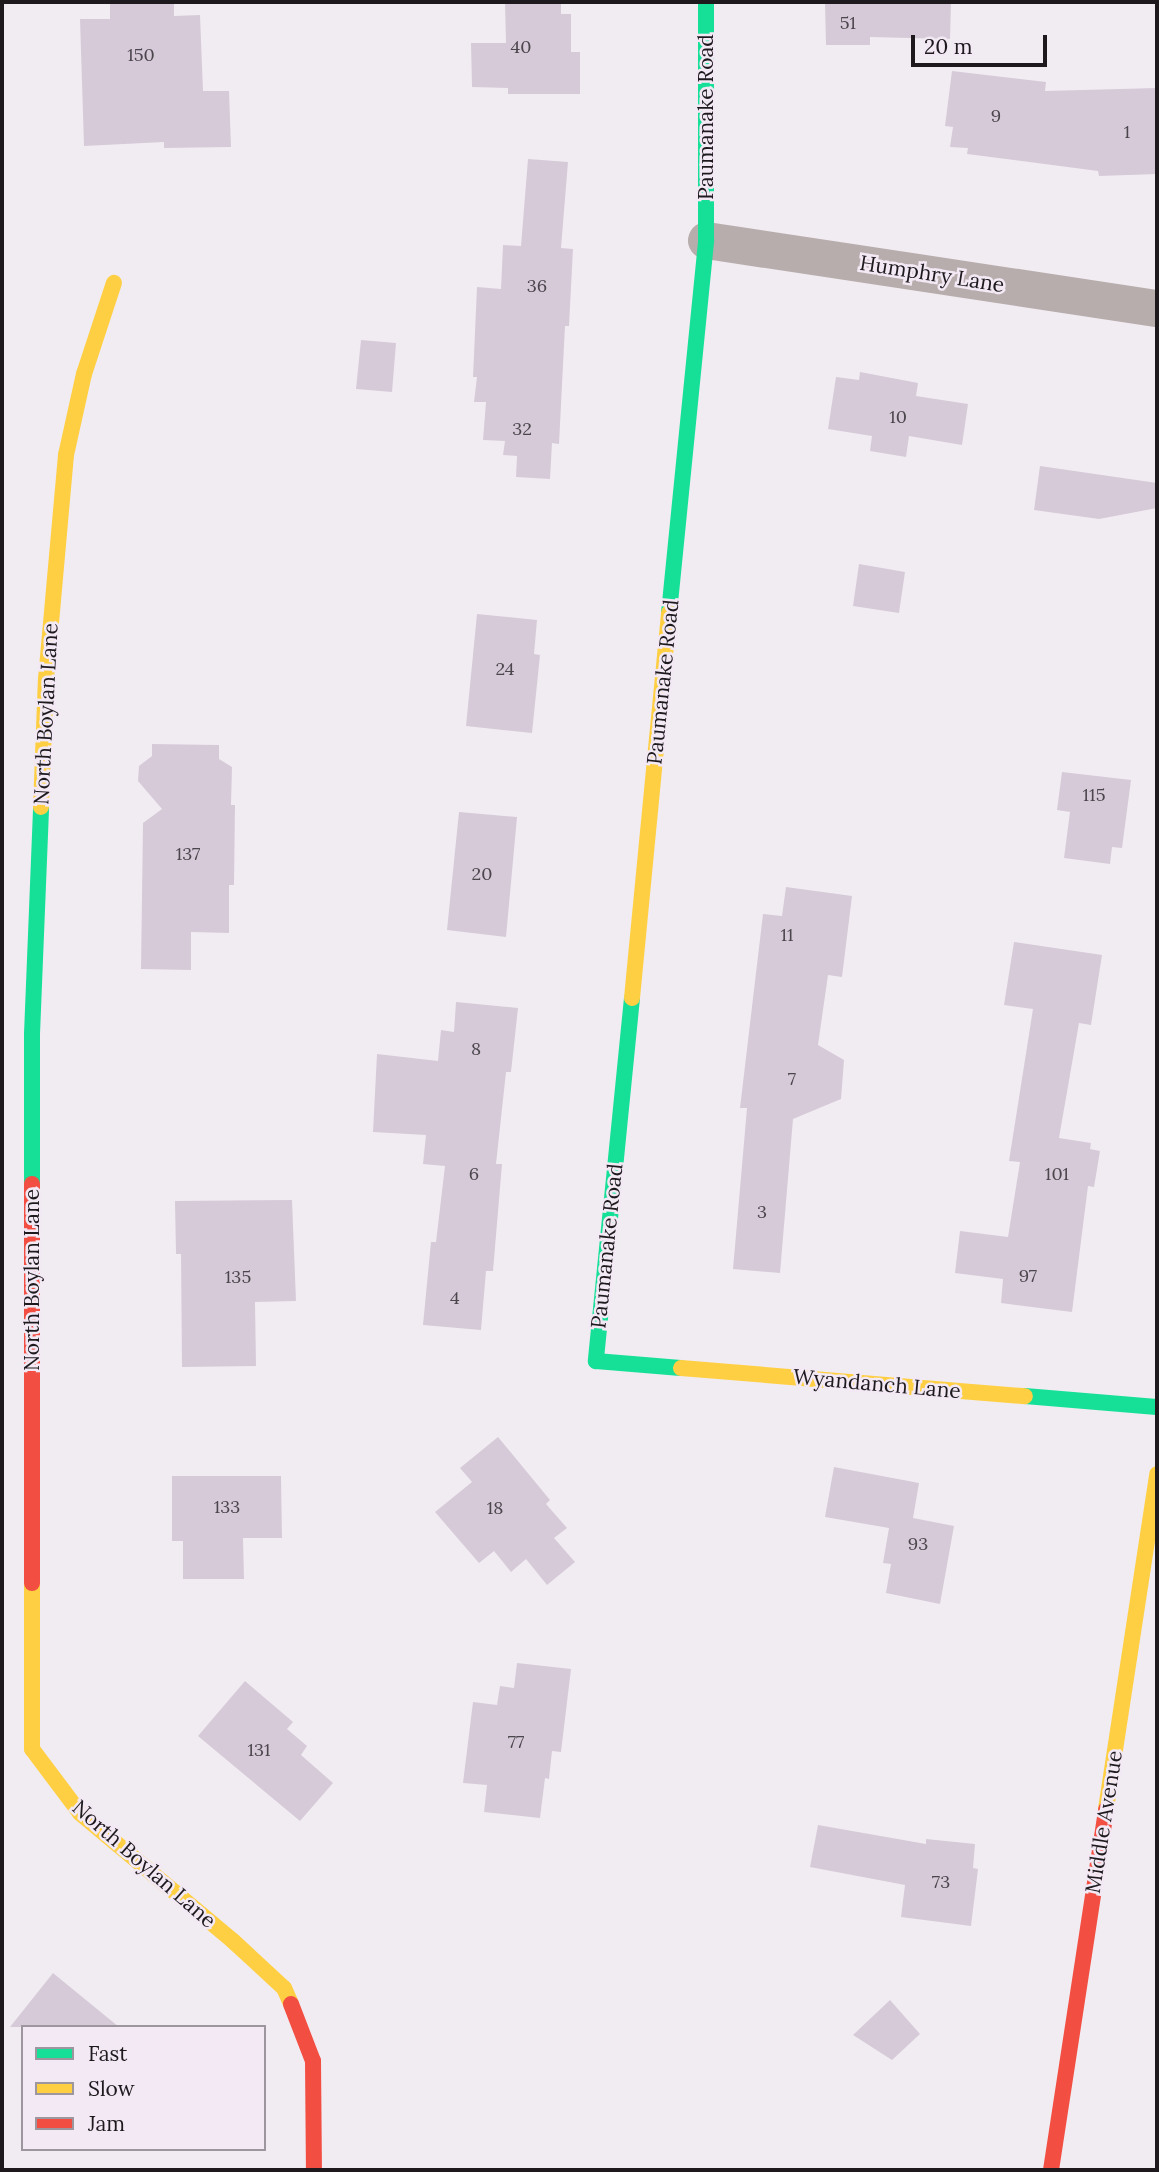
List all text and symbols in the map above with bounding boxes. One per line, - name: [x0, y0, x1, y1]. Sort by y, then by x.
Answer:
- house number: 51: [840, 12, 856, 34]
- scale bar: [914, 21, 1050, 65]
- text: 20 m: [924, 33, 973, 60]
- street label: Paumanake Road: [693, 34, 719, 200]
- house number: 40: [511, 36, 531, 58]
- house number: 150: [127, 44, 155, 66]
- house number: 9: [991, 105, 1001, 127]
- house number: 1: [1124, 121, 1130, 143]
- street label: Humphry Lane: [858, 250, 1006, 298]
- house number: 36: [527, 275, 547, 297]
- house number: 10: [889, 406, 907, 428]
- house number: 32: [512, 418, 532, 440]
- street label: Paumanake Road: [642, 598, 684, 766]
- street label: North Boylan Lane: [29, 622, 63, 806]
- house number: 24: [495, 658, 515, 680]
- house number: 115: [1083, 784, 1105, 806]
- house number: 137: [176, 843, 200, 865]
- house number: 20: [472, 863, 492, 885]
- house number: 11: [780, 924, 794, 946]
- house number: 8: [471, 1038, 481, 1060]
- house number: 7: [788, 1068, 796, 1090]
- street label: Paumanake Road: [586, 1162, 628, 1330]
- house number: 6: [469, 1163, 479, 1185]
- house number: 101: [1045, 1163, 1069, 1185]
- street label: North Boylan Lane: [19, 1189, 45, 1371]
- house number: 3: [757, 1201, 767, 1223]
- house number: 97: [1019, 1265, 1037, 1287]
- house number: 135: [225, 1266, 251, 1288]
- house number: 4: [450, 1287, 460, 1309]
- street label: Wyandanch Lane: [792, 1364, 962, 1404]
- house number: 133: [214, 1496, 240, 1518]
- house number: 18: [487, 1497, 503, 1519]
- house number: 93: [908, 1533, 928, 1555]
- house number: 77: [508, 1731, 524, 1753]
- house number: 131: [247, 1739, 271, 1761]
- street label: Middle Avenue: [1080, 1749, 1128, 1895]
- street label: North Boylan Lane: [67, 1795, 221, 1933]
- house number: 73: [932, 1871, 950, 1893]
- legend: [21, 2025, 266, 2151]
- text: Fast: [88, 2040, 127, 2067]
- text: Slow: [88, 2075, 135, 2102]
- text: Jam: [88, 2110, 125, 2137]

